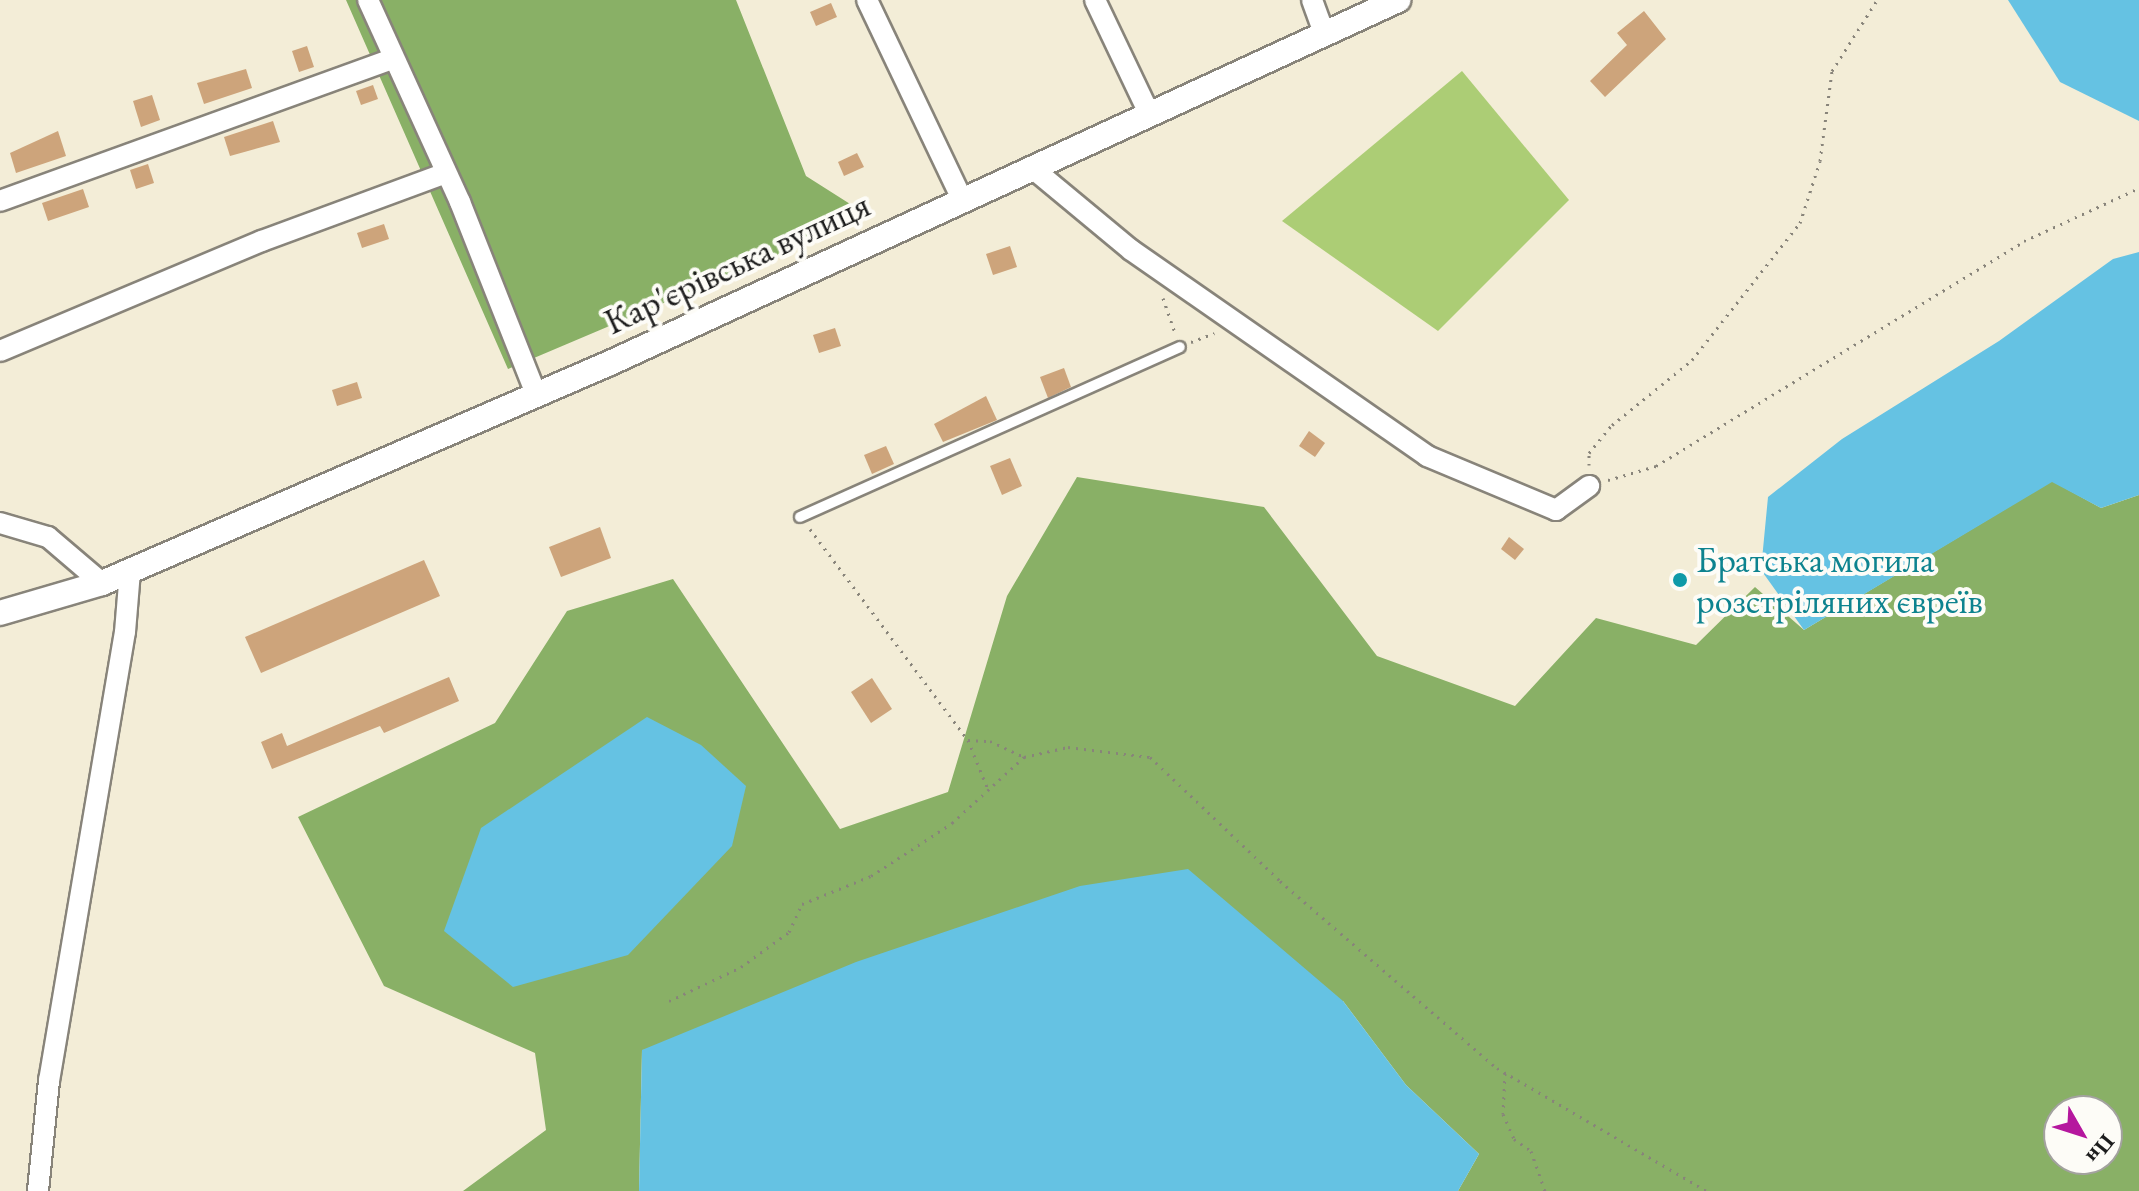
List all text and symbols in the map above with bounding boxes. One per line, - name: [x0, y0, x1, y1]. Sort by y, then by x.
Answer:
- street label: Кар'єрівська вулиця: [597, 183, 877, 343]
- place label: Братська могила розстріляних євреїв: [1696, 537, 1983, 622]
- marker: Братська могила розстріляних євреїв: [1671, 571, 1689, 589]
- north arrow: [2043, 1095, 2123, 1175]
- text: Пн: [2080, 1128, 2121, 1170]

